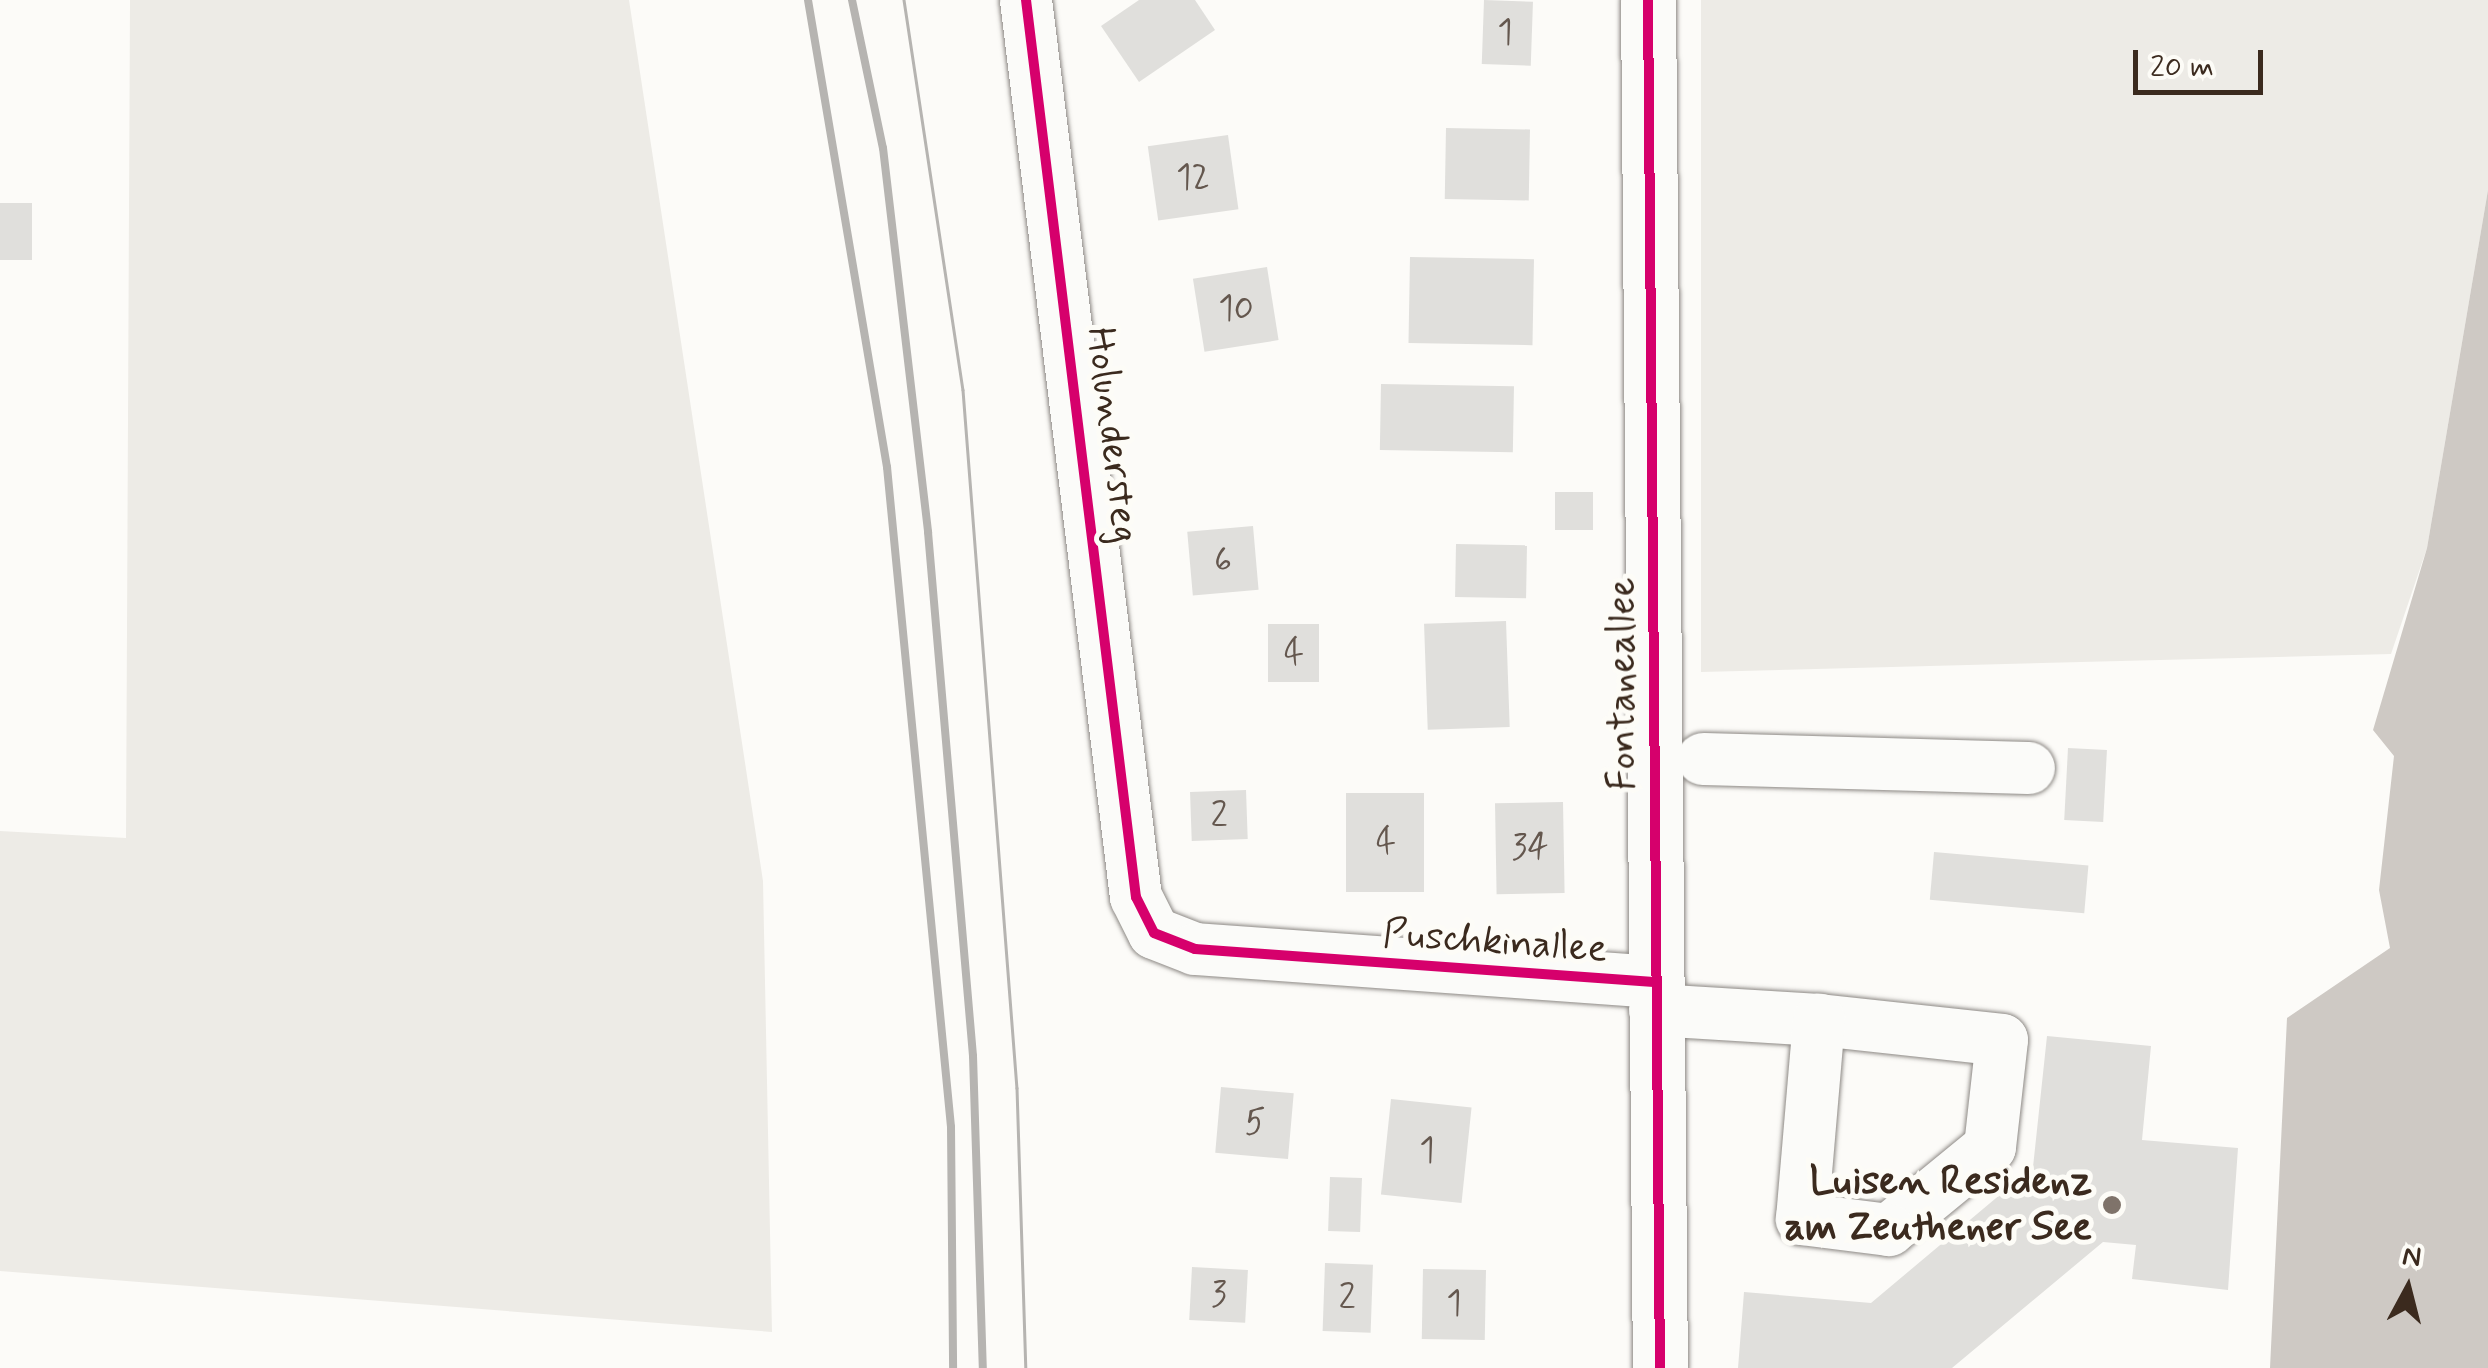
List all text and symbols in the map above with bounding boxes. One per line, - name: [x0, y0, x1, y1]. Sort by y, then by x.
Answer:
- house number: 1: [1497, 12, 1513, 54]
- scale bar: [2138, 30, 2268, 92]
- text: 20 m: [2150, 48, 2214, 87]
- house number: 12: [1176, 157, 1210, 199]
- house number: 10: [1218, 288, 1254, 330]
- street label: Holundersteg: [1075, 324, 1149, 546]
- house number: 6: [1214, 540, 1232, 582]
- street label: Fontaneallee: [1599, 577, 1647, 791]
- house number: 4: [1284, 632, 1304, 674]
- house number: 2: [1210, 795, 1228, 837]
- house number: 4: [1376, 821, 1396, 863]
- house number: 34: [1511, 827, 1549, 869]
- street label: Puschkinallee: [1381, 910, 1609, 974]
- house number: 5: [1245, 1102, 1265, 1144]
- house number: 1: [1419, 1130, 1435, 1172]
- place label: Luisen Residenz am Zeuthener See: [1788, 1158, 2092, 1252]
- marker: Luisen Residenz am Zeuthener See: [2101, 1194, 2123, 1216]
- north arrow: [2358, 1238, 2458, 1338]
- text: N: [2400, 1238, 2423, 1277]
- house number: 3: [1211, 1274, 1227, 1316]
- house number: 2: [1338, 1277, 1356, 1319]
- house number: 1: [1446, 1283, 1462, 1325]

